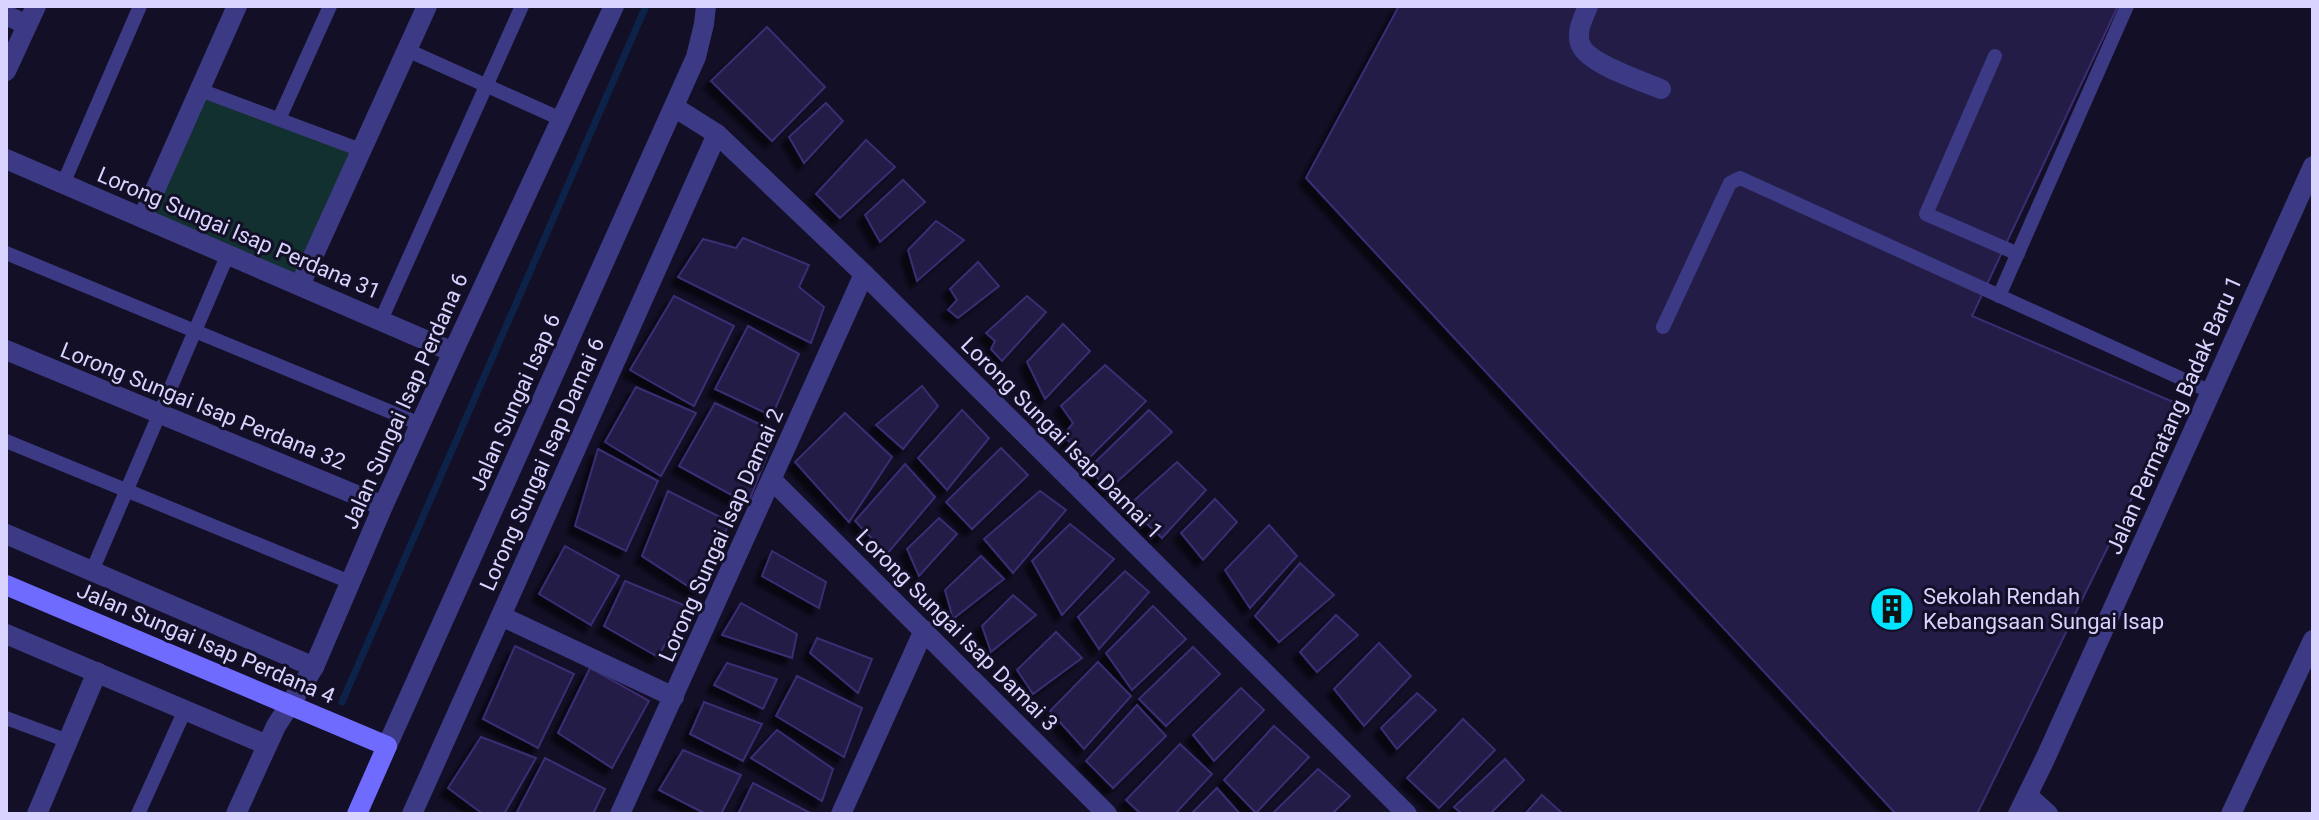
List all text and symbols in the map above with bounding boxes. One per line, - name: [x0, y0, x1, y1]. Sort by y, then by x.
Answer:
- street label: Lorong Sungai Isap Perdana 31: [94, 162, 384, 304]
- street label: Jalan Sungai Isap Perdana 6: [337, 269, 473, 533]
- street label: Jalan Permatang Badak Baru 1: [2101, 272, 2247, 558]
- street label: Jalan Sungai Isap 6: [465, 310, 565, 494]
- street label: Lorong Sungai Isap Damai 1: [956, 332, 1168, 544]
- street label: Lorong Sungai Isap Damai 6: [475, 334, 609, 594]
- street label: Lorong Sungai Isap Perdana 32: [57, 337, 349, 475]
- street label: Lorong Sungai Isap Damai 2: [654, 405, 788, 665]
- street label: Lorong Sungai Isap Damai 3: [851, 524, 1063, 736]
- street label: Jalan Sungai Isap Perdana 4: [73, 577, 339, 709]
- place label: Sekolah Rendah Kebangsaan Sungai Isap: [1923, 584, 2164, 634]
- building icon: Sekolah Rendah Kebangsaan Sungai Isap: [1868, 585, 1916, 633]

